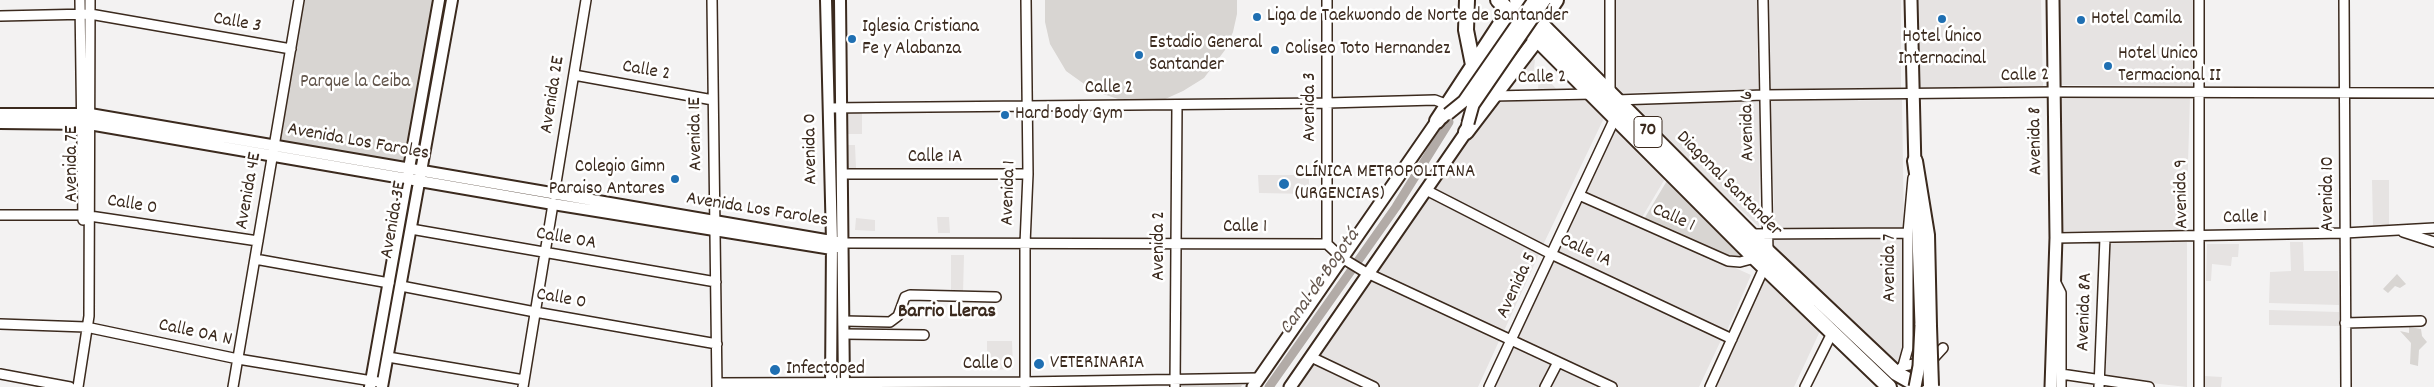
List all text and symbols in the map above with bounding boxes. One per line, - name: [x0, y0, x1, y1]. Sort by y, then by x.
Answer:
- place label: Liga de Taekwondo de Norte de Santander: [1267, 6, 1568, 28]
- street label: Calle 3: [211, 9, 263, 39]
- place label: Hotel Camila: [2091, 9, 2182, 31]
- marker: Liga de Taekwondo de Norte de Santander: [1251, 11, 1263, 23]
- marker: Hotel Único Internacinal: [1936, 13, 1948, 25]
- marker: Hotel Camila: [2075, 14, 2087, 26]
- place label: Iglesia Cristiana Fe y Alabanza: [862, 17, 979, 61]
- place label: Hotel Único Internacinal: [1898, 27, 1986, 71]
- marker: Iglesia Cristiana Fe y Alabanza: [846, 33, 858, 45]
- place label: Estadio General Santander: [1149, 33, 1262, 77]
- place label: Coliseo Toto Hernandez: [1285, 39, 1450, 61]
- marker: Coliseo Toto Hernandez: [1269, 44, 1281, 56]
- place label: Hotel Unico Termacional II: [2118, 44, 2221, 88]
- marker: Estadio General Santander: [1133, 49, 1145, 61]
- street label: Avenida 2E: [537, 55, 571, 135]
- street label: Calle 2: [620, 57, 672, 87]
- marker: Hotel Unico Termacional II: [2102, 60, 2114, 72]
- street label: Calle 2: [2001, 65, 2049, 89]
- street label: Calle 2: [1518, 67, 1566, 91]
- park label: Parque la Ceiba: [300, 72, 410, 94]
- street label: Avenida 3: [1300, 72, 1322, 142]
- street label: Calle 2: [1085, 78, 1133, 100]
- street label: Avenida 6: [1737, 91, 1761, 161]
- street label: Avenida 1E: [685, 97, 709, 171]
- place label: Hard Body Gym: [1015, 104, 1123, 126]
- street label: Avenida 8: [2025, 106, 2049, 176]
- marker: Hard Body Gym: [999, 109, 1011, 121]
- street label: Avenida 0: [800, 113, 824, 185]
- road number: 70: [1634, 116, 1662, 148]
- street label: Avenida Los Faroles: [285, 119, 431, 167]
- street label: Avenida 7E: [62, 126, 84, 202]
- street label: Diagonal Santander: [1670, 127, 1786, 243]
- street label: Calle 1A: [908, 147, 962, 169]
- street label: Avenida 4E: [232, 151, 268, 231]
- street label: Avenida 10: [2318, 156, 2340, 232]
- place label: Colegio Gimn Paraiso Antares: [549, 157, 665, 201]
- street label: Avenida 9: [2171, 159, 2195, 229]
- street label: Avenida 1: [997, 160, 1023, 226]
- place label: CLÍNICA METROPOLITANA (URGENCIAS): [1295, 162, 1475, 206]
- marker: Colegio Gimn Paraiso Antares: [669, 173, 681, 185]
- marker: CLÍNICA METROPOLITANA (URGENCIAS): [1277, 177, 1291, 191]
- street label: Avenida 3E: [377, 180, 413, 260]
- street label: Avenida Los Faroles: [684, 189, 830, 233]
- street label: Calle 0: [105, 191, 159, 221]
- street label: Calle 1: [1648, 200, 1698, 238]
- street label: Calle 1: [2223, 207, 2267, 231]
- street label: Avenida 2: [1149, 211, 1171, 281]
- street label: Calle 1: [1223, 217, 1267, 239]
- street label: Calle 0A: [534, 223, 598, 257]
- water label: Canal de Bogotá: [1276, 226, 1366, 340]
- street label: Calle 1A: [1555, 230, 1615, 274]
- street label: Avenida 7: [1880, 234, 1902, 302]
- street label: Avenida 5: [1493, 250, 1543, 322]
- street label: Avenida 8A: [2073, 272, 2099, 352]
- street label: Calle 0: [534, 284, 588, 316]
- district label: Barrio Lleras: [898, 301, 996, 325]
- street label: Calle 0A N: [156, 315, 234, 353]
- place label: VETERINARIA: [1050, 353, 1144, 375]
- street label: Calle 0: [963, 354, 1013, 376]
- marker: VETERINARIA: [1032, 357, 1046, 371]
- place label: Infectoped: [786, 359, 865, 381]
- marker: Infectoped: [768, 363, 782, 377]

